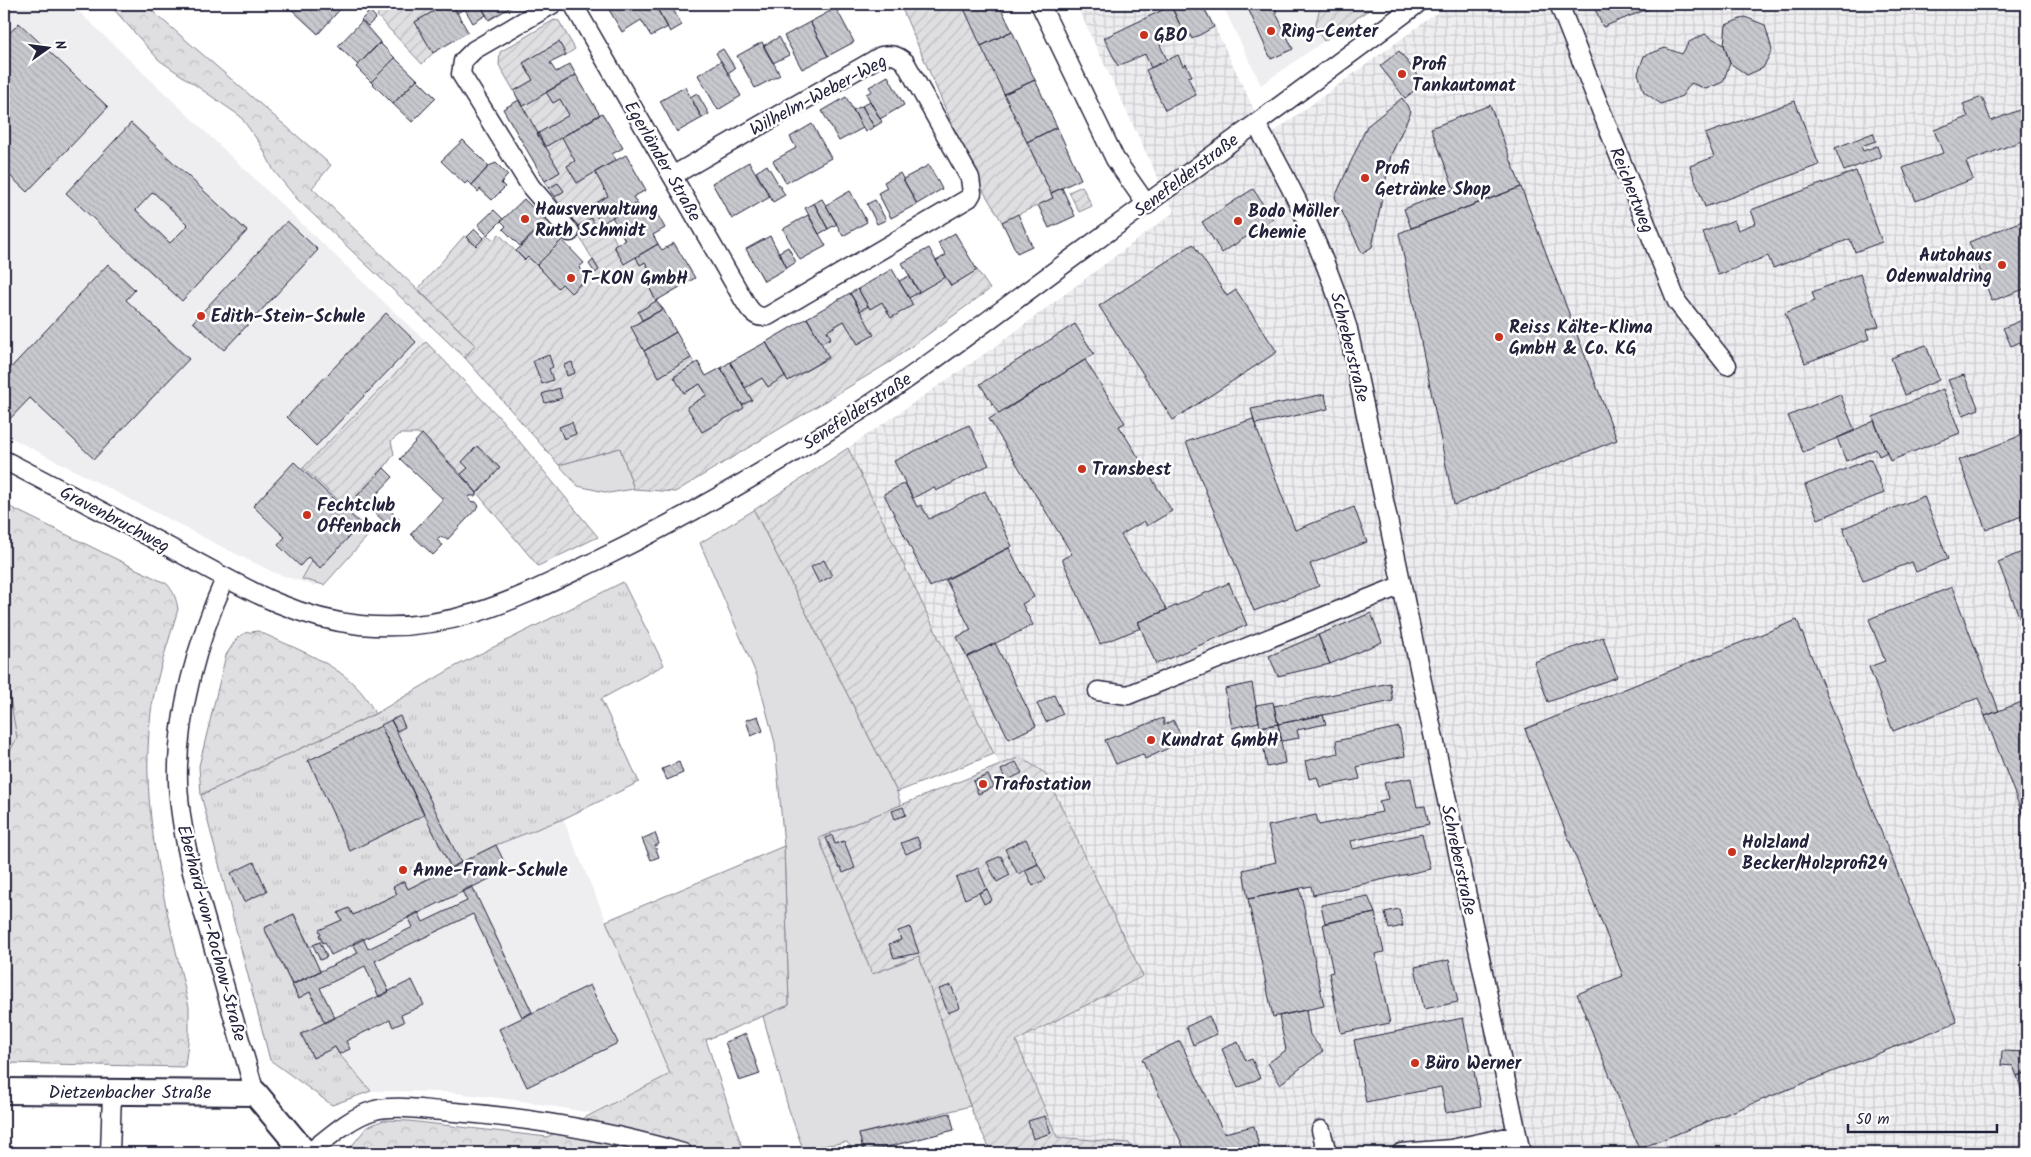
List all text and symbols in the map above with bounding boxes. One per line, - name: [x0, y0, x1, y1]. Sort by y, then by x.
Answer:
- place label: Ring-Center: [1281, 18, 1379, 47]
- north arrow: [22, 22, 72, 72]
- place label: GBO: [1154, 22, 1187, 51]
- marker: Ring-Center: [1265, 25, 1277, 37]
- marker: GBO: [1138, 29, 1150, 41]
- text: N: [48, 38, 71, 52]
- street label: Wilhelm-Weber-Weg: [745, 48, 893, 145]
- place label: Profi Tankautomat: [1412, 51, 1517, 101]
- marker: Profi Tankautomat: [1396, 68, 1408, 80]
- street label: Egerländer Straße: [615, 96, 708, 228]
- street label: Senefelderstraße: [1128, 127, 1246, 225]
- street label: Reichertweg: [1600, 143, 1661, 238]
- place label: Profi Getränke Shop: [1375, 155, 1491, 205]
- marker: Profi Getränke Shop: [1359, 172, 1371, 184]
- place label: Hausverwaltung Ruth Schmidt: [535, 196, 658, 246]
- place label: Bodo Möller Chemie: [1248, 198, 1340, 248]
- marker: Hausverwaltung Ruth Schmidt: [519, 213, 531, 225]
- marker: Bodo Möller Chemie: [1232, 215, 1244, 227]
- place label: Autohaus Odenwaldring: [1886, 242, 1993, 292]
- marker: Autohaus Odenwaldring: [1996, 259, 2008, 271]
- place label: T-KON GmbH: [581, 265, 688, 294]
- marker: T-KON GmbH: [565, 272, 577, 284]
- street label: Schreberstraße: [1321, 289, 1376, 405]
- place label: Edith-Stein-Schule: [211, 303, 366, 332]
- marker: Edith-Stein-Schule: [195, 310, 207, 322]
- place label: Reiss Kälte-Klima GmbH & Co. KG: [1509, 314, 1653, 364]
- marker: Reiss Kälte-Klima GmbH & Co. KG: [1493, 331, 1505, 343]
- street label: Senefelderstraße: [797, 366, 918, 459]
- place label: Transbest: [1092, 456, 1172, 485]
- marker: Transbest: [1076, 463, 1088, 475]
- street label: Gravenbruchweg: [54, 479, 175, 562]
- place label: Fechtclub Offenbach: [317, 492, 401, 542]
- marker: Fechtclub Offenbach: [301, 509, 313, 521]
- place label: Kundrat GmbH: [1161, 727, 1279, 756]
- marker: Kundrat GmbH: [1145, 734, 1157, 746]
- place label: Trafostation: [993, 771, 1091, 800]
- marker: Trafostation: [977, 778, 989, 790]
- street label: Schreberstraße: [1432, 802, 1483, 918]
- street label: Eberhard-von-Rochow-Straße: [168, 822, 253, 1045]
- place label: Holzland Becker/Holzprofi24: [1742, 829, 1888, 879]
- marker: Holzland Becker/Holzprofi24: [1726, 846, 1738, 858]
- place label: Anne-Frank-Schule: [413, 857, 568, 886]
- marker: Anne-Frank-Schule: [397, 864, 409, 876]
- place label: Büro Werner: [1425, 1050, 1523, 1079]
- marker: Büro Werner: [1409, 1057, 1421, 1069]
- street label: Dietzenbacher Straße: [49, 1079, 211, 1108]
- scale bar: [1848, 1102, 1997, 1134]
- text: 50 m: [1856, 1108, 1890, 1132]

